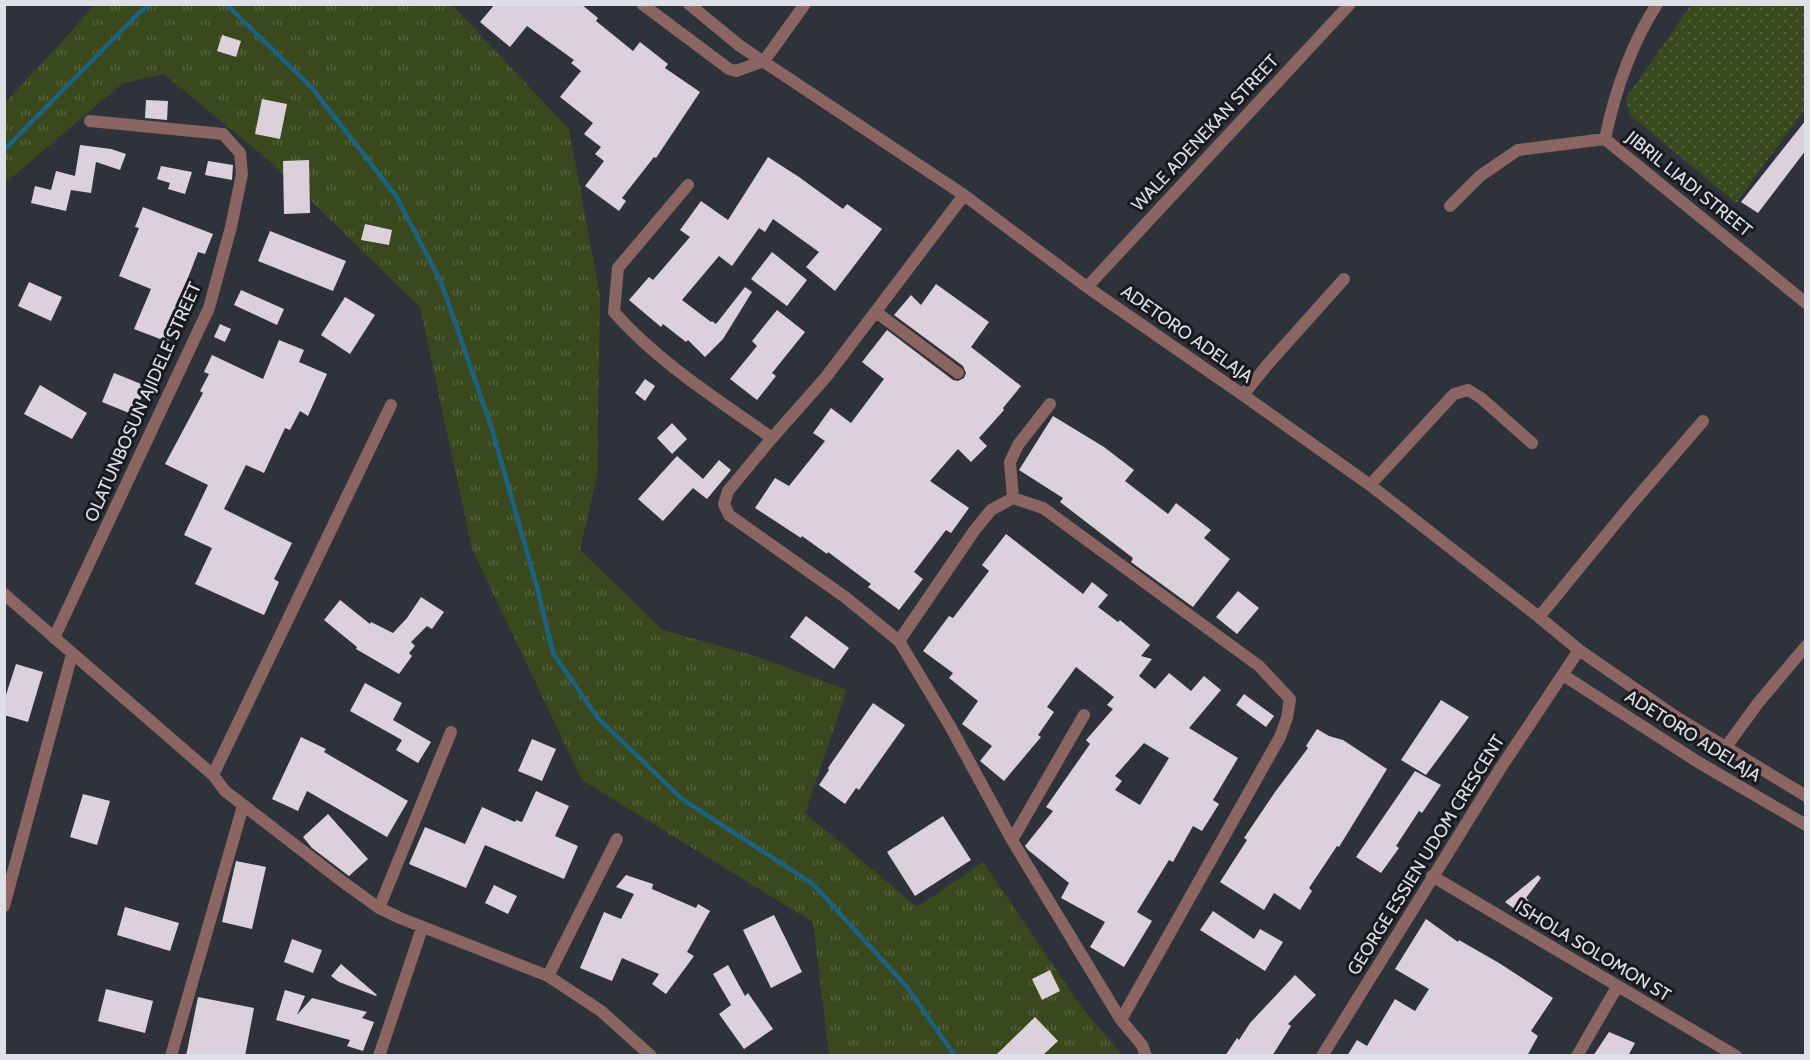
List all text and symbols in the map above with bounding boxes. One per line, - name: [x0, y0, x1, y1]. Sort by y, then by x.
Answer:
- street label: WALE ADENEKAN STREET: [1127, 50, 1283, 216]
- street label: JIBRIL LIADI STREET: [1621, 126, 1757, 242]
- street label: OLATUNBOSUN AJIDELE STREET: [80, 278, 206, 525]
- street label: ADETORO ADELAJA: [1117, 280, 1257, 388]
- street label: ADETORO ADELAJA: [1621, 685, 1765, 787]
- street label: GEORGE ESSIEN UDOM CRESCENT: [1343, 730, 1510, 979]
- street label: ISHOLA SOLOMON ST: [1511, 896, 1675, 1006]

